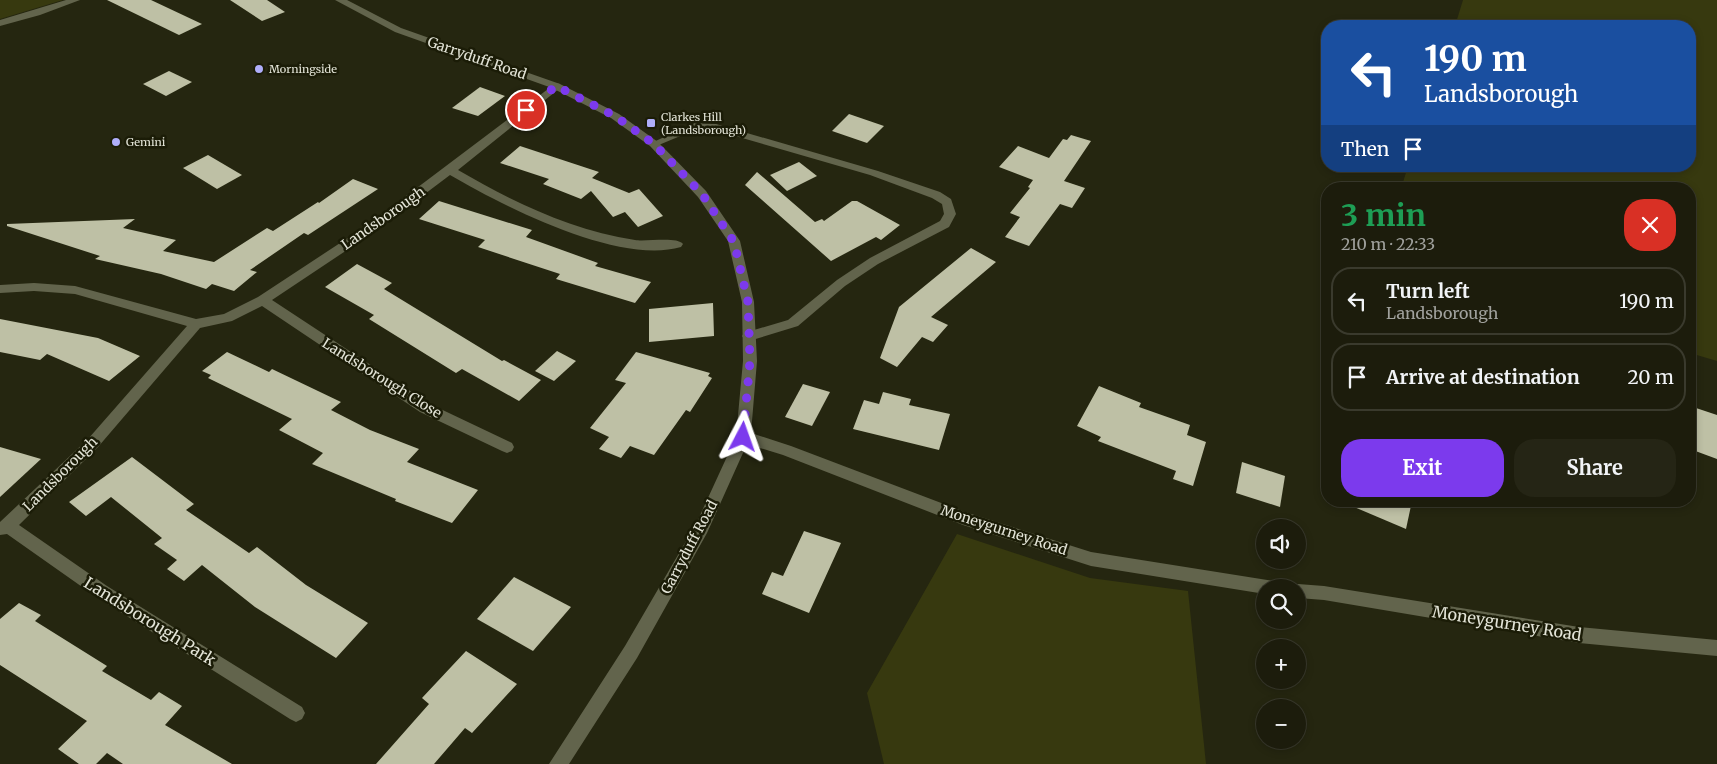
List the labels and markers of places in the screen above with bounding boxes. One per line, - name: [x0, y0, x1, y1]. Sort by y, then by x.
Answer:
- place label: Morningside: [269, 62, 337, 76]
- marker: Morningside: [253, 63, 265, 75]
- pin: [505, 89, 547, 131]
- place label: Clarkes Hill (Landsborough): [661, 110, 746, 137]
- marker: Clarkes Hill (Landsborough): [645, 117, 657, 129]
- place label: Gemini: [126, 135, 166, 149]
- marker: Gemini: [110, 136, 122, 148]

